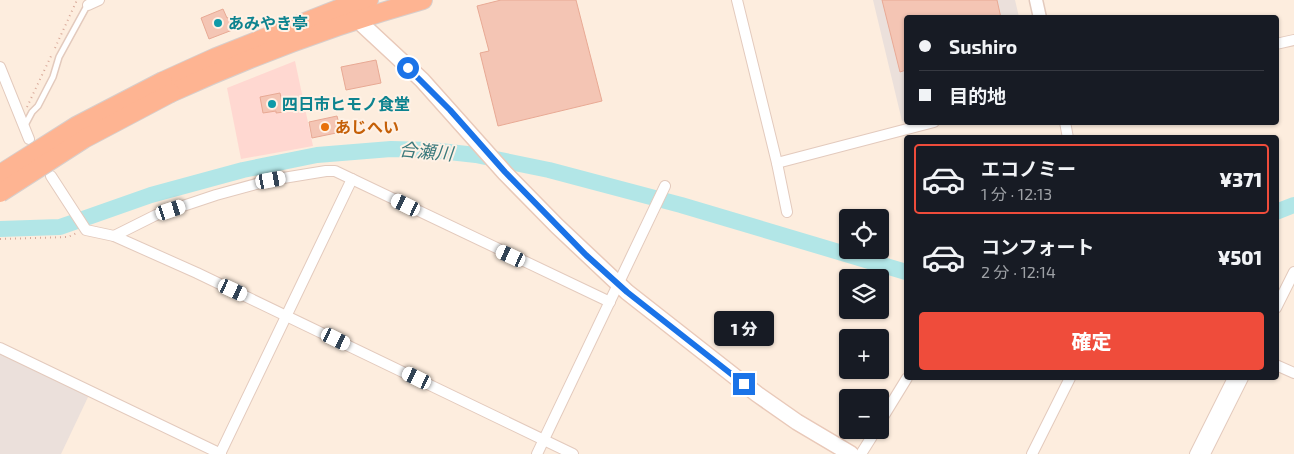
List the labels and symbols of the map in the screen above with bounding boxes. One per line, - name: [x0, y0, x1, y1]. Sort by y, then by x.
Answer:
- place label: あみやき亭: [228, 13, 308, 32]
- marker: あみやき亭: [212, 17, 224, 29]
- route start: [397, 57, 419, 79]
- place label: 四日市ヒモノ食堂: [282, 94, 410, 113]
- marker: 四日市ヒモノ食堂: [266, 98, 278, 110]
- place label: あじへい: [335, 117, 399, 136]
- marker: あじへい: [319, 121, 331, 133]
- water label: 合瀬川: [398, 138, 456, 164]
- car: [254, 170, 287, 190]
- car: [389, 192, 422, 218]
- car: [154, 198, 187, 222]
- car: [494, 243, 527, 269]
- car: [216, 277, 249, 303]
- callout: 1 分: [714, 312, 774, 346]
- car: [319, 326, 352, 352]
- car: [400, 365, 433, 391]
- route end: [733, 373, 755, 395]

